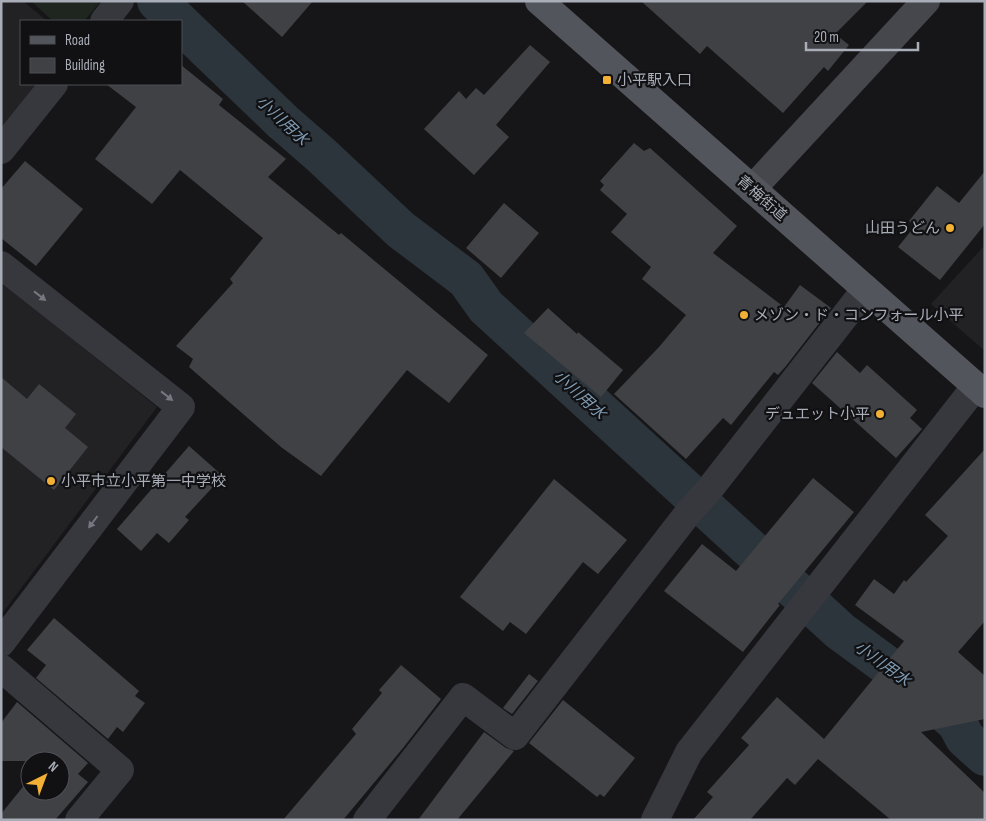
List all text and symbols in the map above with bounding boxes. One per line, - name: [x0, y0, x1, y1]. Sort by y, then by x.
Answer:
- legend: [20, 20, 182, 85]
- scale bar: [806, 20, 918, 52]
- text: 20 m: [814, 28, 839, 47]
- text: Road: [65, 31, 90, 50]
- text: Building: [65, 56, 105, 75]
- place label: 小平駅入口: [617, 71, 692, 90]
- marker: 小平駅入口: [601, 74, 613, 86]
- water label: 小川用水: [252, 92, 313, 151]
- street label: 青梅街道: [733, 172, 791, 225]
- place label: 山田うどん: [865, 219, 940, 238]
- marker: 山田うどん: [944, 222, 956, 234]
- one-way arrow: [33, 290, 46, 301]
- place label: メゾン・ド・コンフォール小平: [754, 306, 964, 325]
- marker: メゾン・ド・コンフォール小平: [738, 309, 750, 321]
- water label: 小川用水: [549, 367, 611, 425]
- one-way arrow: [160, 391, 173, 402]
- place label: デュエット小平: [765, 405, 870, 424]
- marker: デュエット小平: [874, 408, 886, 420]
- place label: 小平市立小平第一中学校: [61, 472, 226, 491]
- marker: 小平市立小平第一中学校: [45, 475, 57, 487]
- one-way arrow: [88, 515, 98, 529]
- water label: 小川用水: [851, 638, 915, 692]
- north arrow: [20, 751, 70, 801]
- text: N: [45, 758, 62, 776]

